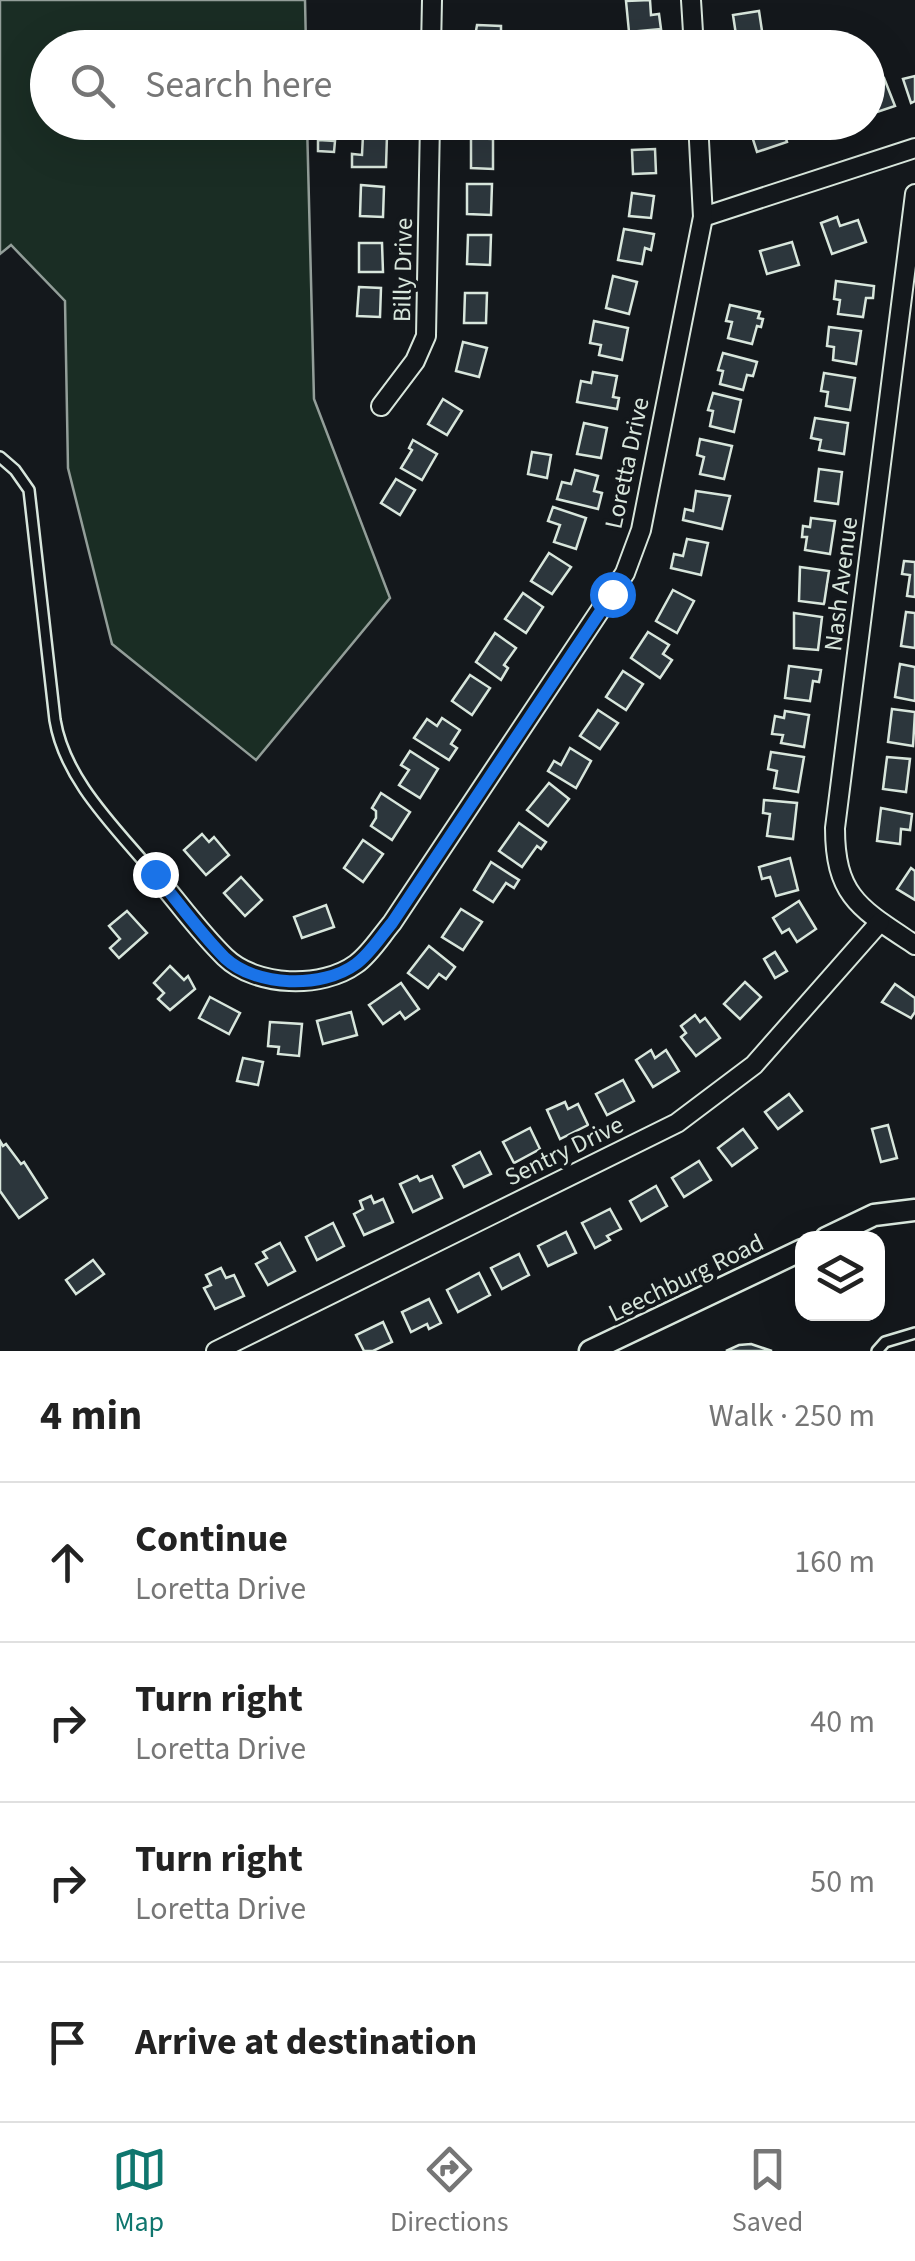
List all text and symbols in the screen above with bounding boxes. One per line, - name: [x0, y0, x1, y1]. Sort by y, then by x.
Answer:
- search box: [30, 30, 885, 140]
- icon: search: [65, 58, 120, 113]
- text: Search here: [145, 58, 332, 112]
- street label: Billy Drive: [384, 217, 422, 323]
- street label: Loretta Drive: [596, 394, 658, 532]
- street label: Nash Avenue: [815, 515, 867, 653]
- route start: [590, 572, 636, 618]
- route end: [133, 852, 179, 898]
- street label: Sentry Drive: [499, 1107, 629, 1195]
- street label: Leechburg Road: [602, 1225, 770, 1331]
- map controls: [795, 1231, 885, 1321]
- button: layers: [795, 1231, 885, 1321]
- text: 4 min: [40, 1386, 142, 1446]
- text: Walk · 250 m: [709, 1393, 875, 1439]
- text: Continue: [135, 1512, 288, 1566]
- icon: ahead: [40, 1535, 95, 1590]
- text: 160 m: [794, 1539, 875, 1585]
- text: Loretta Drive: [135, 1566, 306, 1612]
- text: Turn right: [135, 1672, 303, 1726]
- icon: right: [40, 1695, 95, 1750]
- text: 40 m: [810, 1699, 875, 1745]
- text: Loretta Drive: [135, 1726, 306, 1772]
- text: Turn right: [135, 1832, 303, 1886]
- icon: right: [40, 1855, 95, 1910]
- text: 50 m: [810, 1859, 875, 1905]
- text: Loretta Drive: [135, 1886, 306, 1932]
- icon: arrive: [40, 2015, 95, 2070]
- text: Arrive at destination: [135, 2015, 477, 2069]
- tab: Map: [112, 2142, 167, 2242]
- tab: Directions: [390, 2142, 509, 2242]
- tab: Saved: [732, 2142, 803, 2242]

